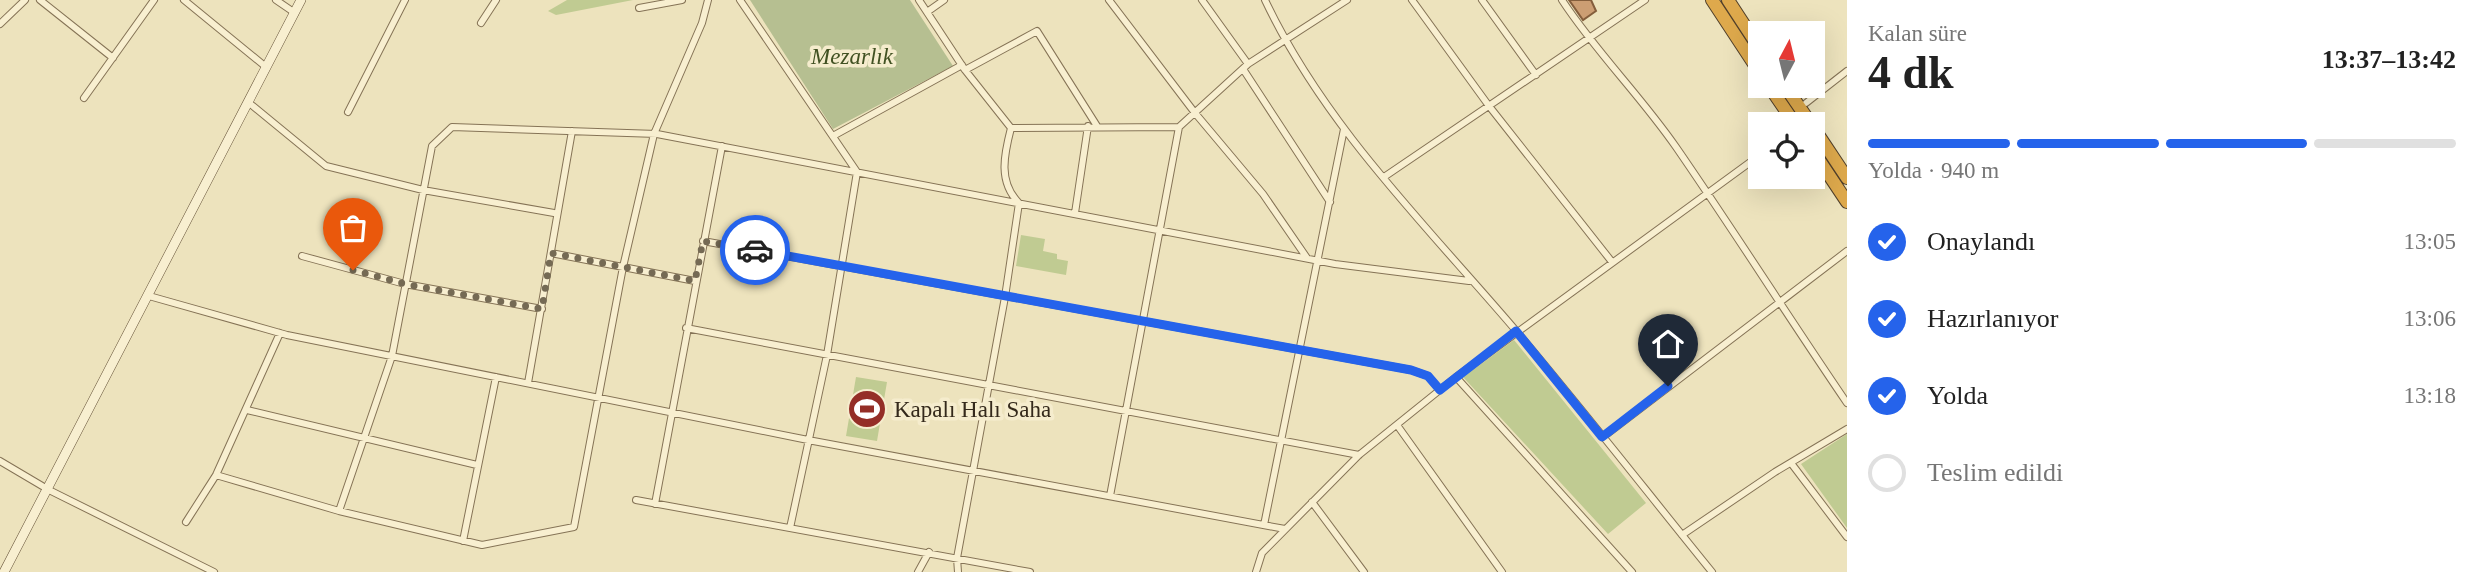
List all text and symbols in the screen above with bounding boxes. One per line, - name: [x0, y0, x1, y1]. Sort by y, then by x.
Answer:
- north arrow: [1748, 21, 1825, 98]
- map controls: [1748, 21, 1825, 189]
- text: Kalan süre: [1868, 21, 1967, 46]
- park label: Mezarlık: [810, 44, 894, 69]
- text: 13:37–13:42: [2322, 45, 2456, 74]
- text: 4 dk: [1868, 47, 1954, 98]
- button: locate: [1748, 112, 1825, 189]
- text: Yolda · 940 m: [1868, 158, 1999, 183]
- pin: [323, 198, 383, 270]
- icon: bag: [334, 209, 372, 247]
- courier: [720, 215, 790, 285]
- icon: check: [1868, 223, 1906, 261]
- text: Onaylandı: [1927, 227, 2035, 256]
- text: 13:05: [2404, 229, 2456, 254]
- icon: car: [736, 231, 774, 269]
- icon: check: [1868, 300, 1906, 338]
- text: Hazırlanıyor: [1927, 304, 2058, 333]
- text: 13:06: [2404, 306, 2456, 331]
- pin: [1638, 314, 1698, 386]
- icon: home: [1649, 325, 1687, 363]
- icon: check: [1868, 377, 1906, 415]
- text: Yolda: [1927, 381, 1988, 410]
- text: 13:18: [2404, 383, 2456, 408]
- sports icon: Kapalı Halı Saha: [846, 388, 888, 430]
- place label: Kapalı Halı Saha: [894, 397, 1051, 422]
- text: Teslim edildi: [1927, 458, 2063, 487]

